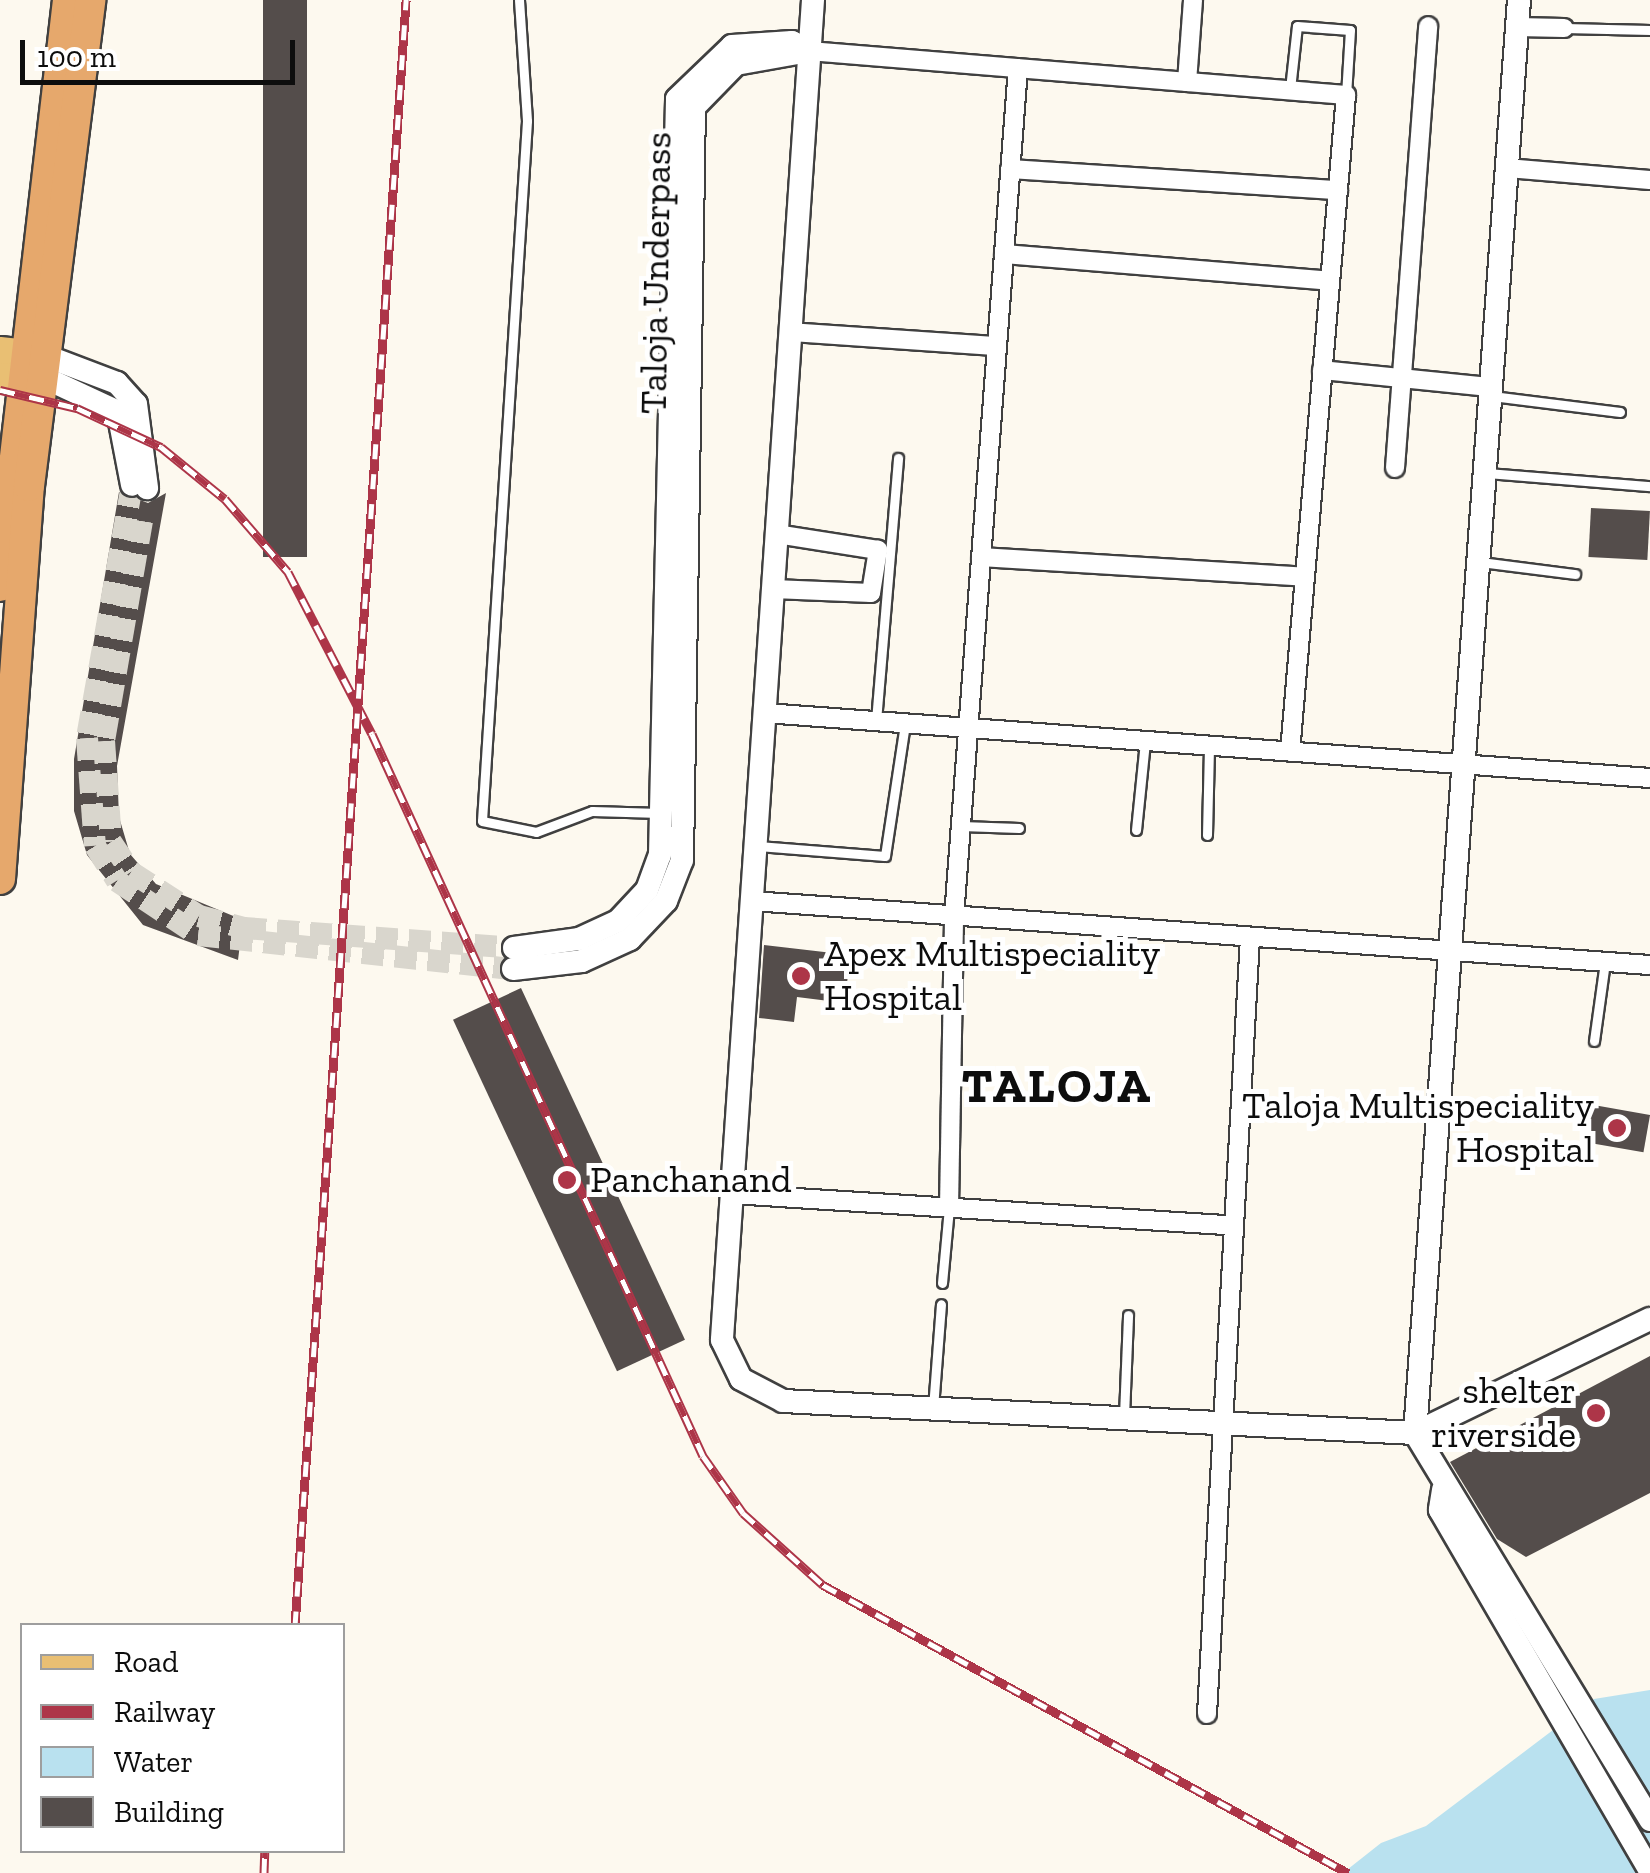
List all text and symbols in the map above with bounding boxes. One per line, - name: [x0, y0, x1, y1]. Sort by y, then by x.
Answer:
- scale bar: [25, 20, 300, 82]
- text: 100 m: [37, 39, 116, 75]
- street label: Taloja Underpass: [631, 131, 681, 415]
- place label: Apex Multispeciality Hospital: [824, 931, 1160, 1021]
- marker: Apex Multispeciality Hospital: [788, 963, 814, 989]
- district label: TALOJA: [962, 1057, 1152, 1115]
- place label: Taloja Multispeciality Hospital: [1242, 1083, 1594, 1172]
- marker: Taloja Multispeciality Hospital: [1604, 1115, 1630, 1141]
- place label: Panchanand: [590, 1157, 792, 1203]
- marker: Panchanand: [554, 1167, 580, 1193]
- place label: shelter riverside: [1431, 1368, 1576, 1458]
- marker: shelter riverside: [1585, 1402, 1607, 1424]
- legend: [20, 1623, 345, 1853]
- text: Road: [114, 1644, 179, 1680]
- text: Railway: [114, 1694, 215, 1730]
- text: Water: [114, 1744, 193, 1780]
- text: Building: [114, 1794, 224, 1830]

